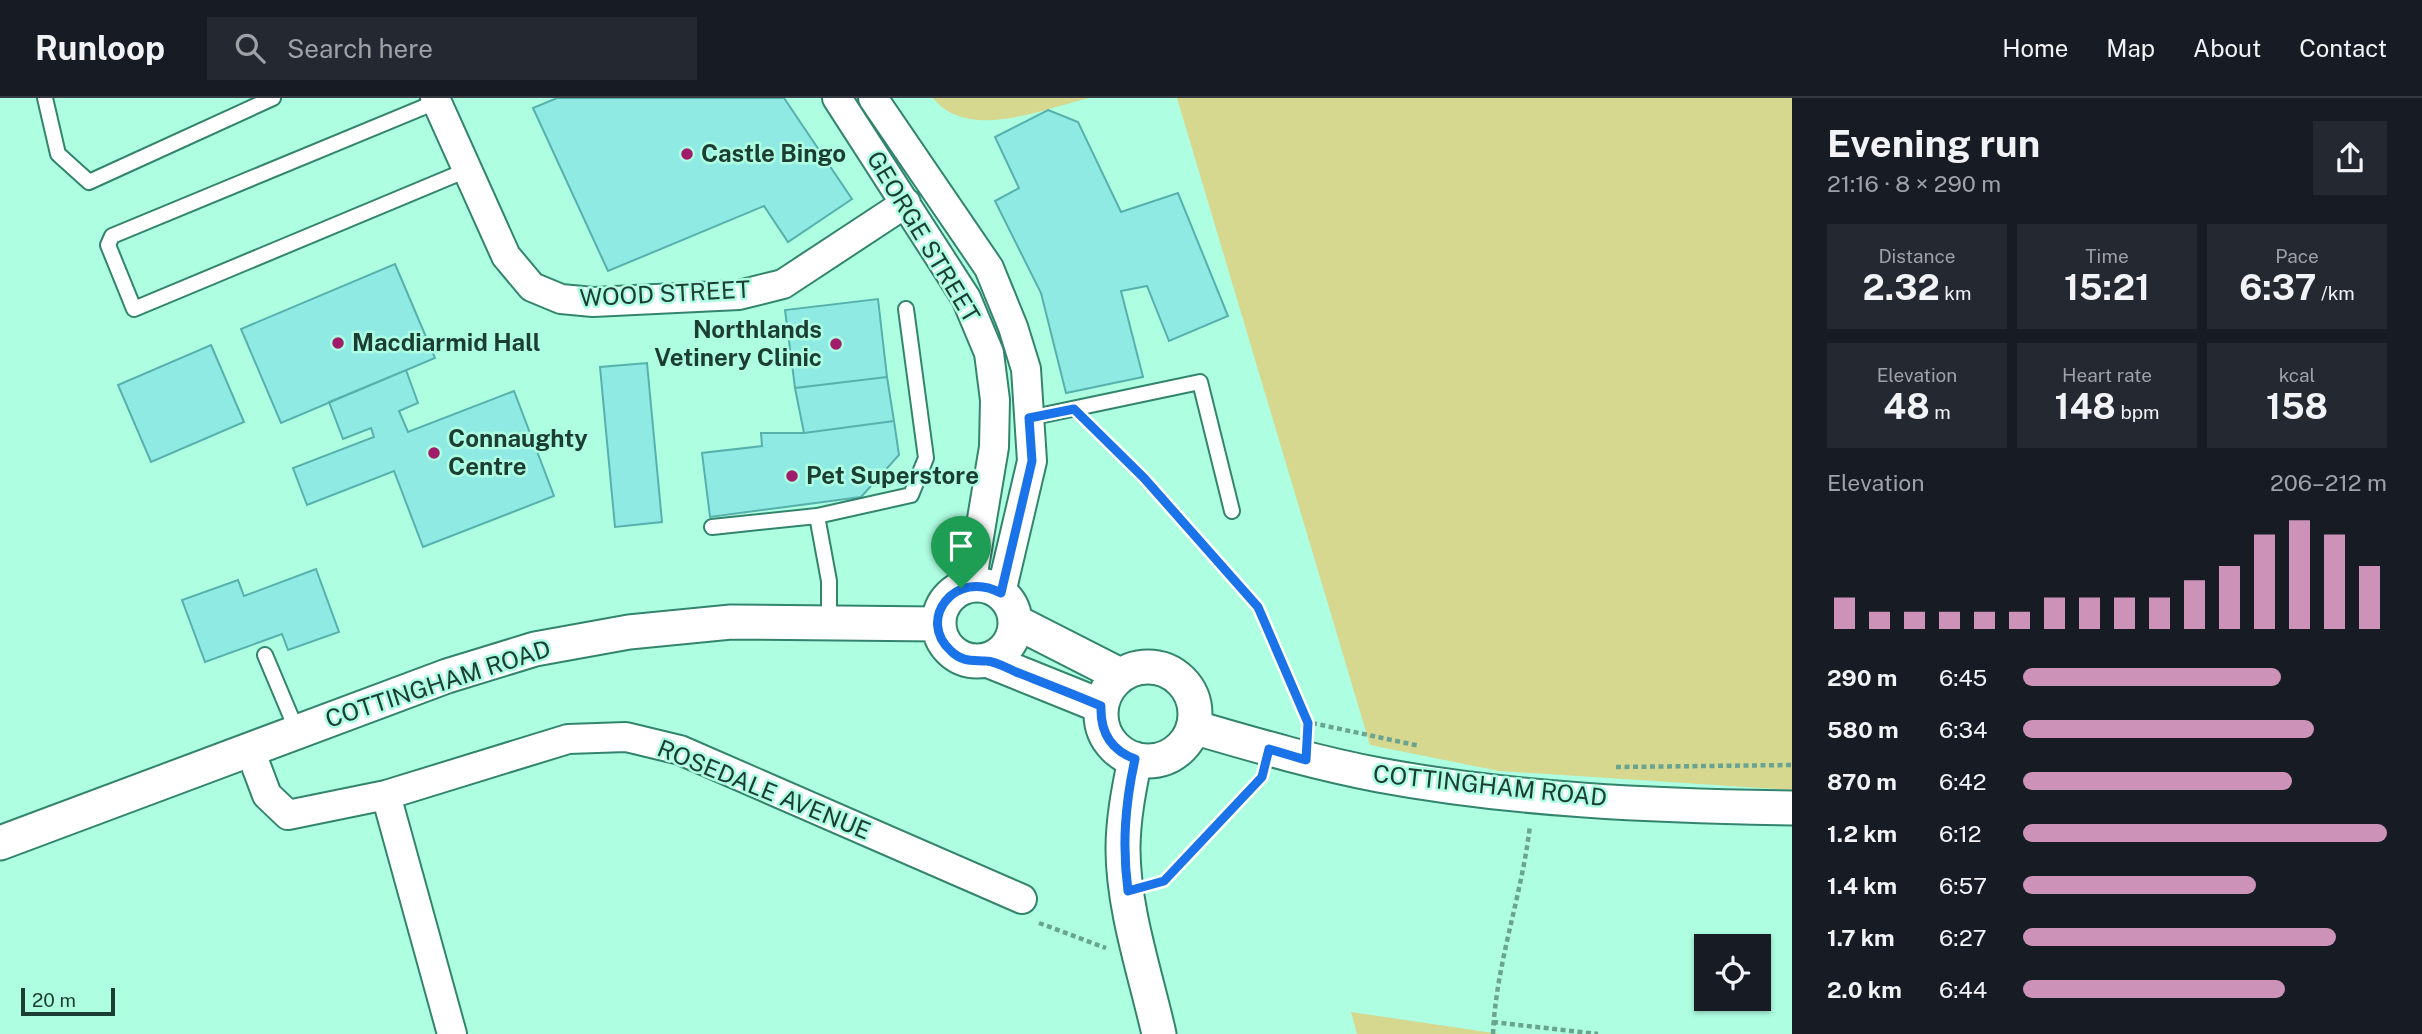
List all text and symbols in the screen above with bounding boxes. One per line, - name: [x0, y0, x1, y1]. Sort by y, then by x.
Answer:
- search box: [207, 17, 697, 80]
- text: Runloop: [35, 29, 165, 67]
- icon: search: [231, 29, 269, 67]
- text: Search here: [287, 33, 433, 64]
- text: Home: [2002, 34, 2068, 62]
- text: Map: [2106, 34, 2155, 62]
- text: About: [2193, 34, 2261, 62]
- text: Contact: [2299, 34, 2387, 62]
- text: Evening run: [1827, 121, 2040, 166]
- button: share: [2313, 121, 2387, 195]
- place label: Castle Bingo: [701, 139, 846, 167]
- marker: Castle Bingo: [679, 146, 695, 162]
- street label: GEORGE STREET: [862, 146, 986, 327]
- text: 21:16 · 8 × 290 m: [1827, 170, 2001, 197]
- text: Distance: [1878, 245, 1956, 267]
- text: Time: [2085, 245, 2129, 267]
- text: Pace: [2275, 245, 2319, 267]
- text: 2.32: [1863, 267, 1940, 308]
- text: 15:21: [2064, 267, 2150, 308]
- text: 6:37: [2239, 267, 2316, 308]
- street label: WOOD STREET: [579, 275, 751, 311]
- text: km: [1940, 282, 1971, 304]
- text: /km: [2316, 282, 2355, 304]
- place label: Northlands Vetinery Clinic: [654, 315, 822, 371]
- place label: Macdiarmid Hall: [352, 328, 541, 356]
- marker: Macdiarmid Hall: [330, 335, 346, 351]
- marker: Northlands Vetinery Clinic: [828, 336, 844, 352]
- text: Elevation: [1877, 364, 1957, 386]
- text: Heart rate: [2062, 364, 2152, 386]
- text: kcal: [2279, 364, 2315, 386]
- text: 48: [1883, 386, 1930, 427]
- text: 148: [2054, 386, 2116, 427]
- text: 158: [2266, 386, 2328, 427]
- text: m: [1930, 401, 1951, 423]
- text: bpm: [2116, 401, 2160, 423]
- place label: Connaughty Centre: [448, 424, 588, 480]
- marker: Connaughty Centre: [426, 445, 442, 461]
- place label: Pet Superstore: [806, 461, 979, 489]
- marker: Pet Superstore: [784, 468, 800, 484]
- text: Elevation: [1827, 469, 1925, 496]
- text: 206–212 m: [2270, 469, 2387, 496]
- pin: [931, 516, 991, 588]
- icon: arrive: [942, 527, 980, 565]
- street label: COTTINGHAM ROAD: [322, 633, 554, 733]
- text: 290 m: [1827, 664, 1897, 691]
- text: 6:45: [1939, 664, 1987, 691]
- text: 580 m: [1827, 716, 1899, 743]
- text: 6:34: [1939, 716, 1987, 743]
- street label: ROSEDALE AVENUE: [654, 734, 875, 845]
- street label: COTTINGHAM ROAD: [1372, 759, 1608, 811]
- text: 870 m: [1827, 768, 1897, 795]
- text: 6:42: [1939, 768, 1987, 795]
- text: 1.2 km: [1827, 820, 1897, 847]
- text: 6:12: [1939, 820, 1982, 847]
- text: 1.4 km: [1827, 872, 1897, 899]
- text: 6:57: [1939, 872, 1987, 899]
- text: 1.7 km: [1827, 924, 1895, 951]
- text: 6:27: [1939, 924, 1986, 951]
- map controls: [1694, 934, 1771, 1011]
- button: locate: [1694, 934, 1771, 1011]
- text: 2.0 km: [1827, 976, 1902, 1003]
- text: 6:44: [1939, 976, 1987, 1003]
- scale bar: [21, 985, 116, 1017]
- text: 20 m: [32, 989, 76, 1011]

